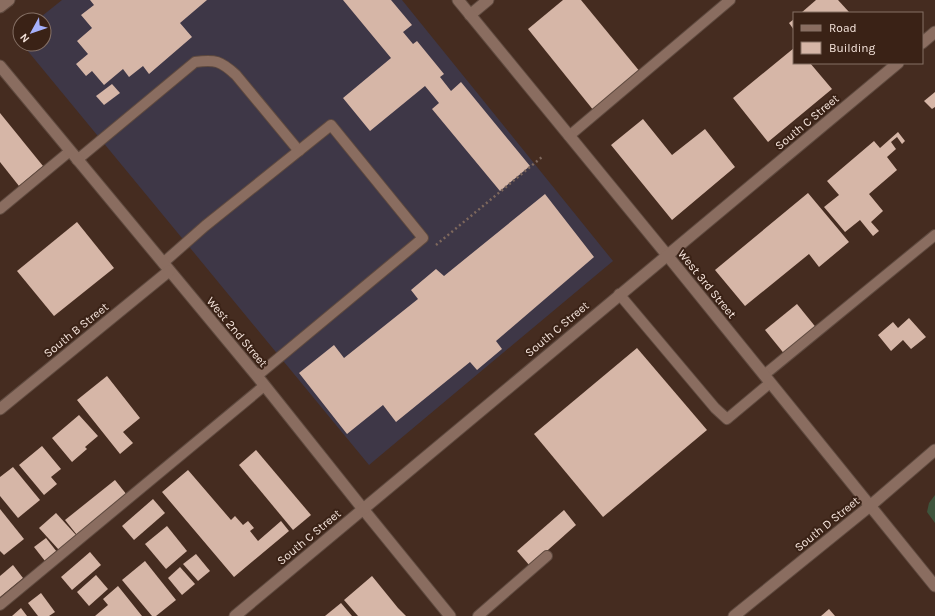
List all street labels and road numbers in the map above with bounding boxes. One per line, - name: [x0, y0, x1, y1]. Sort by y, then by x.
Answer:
- street label: South C Street: [772, 91, 842, 153]
- street label: West 3rd Street: [675, 247, 739, 322]
- street label: West 2nd Street: [204, 294, 271, 370]
- street label: South C Street: [522, 298, 592, 360]
- street label: South B Street: [41, 299, 111, 360]
- street label: South D Street: [792, 493, 863, 554]
- street label: South C Street: [274, 506, 344, 568]

